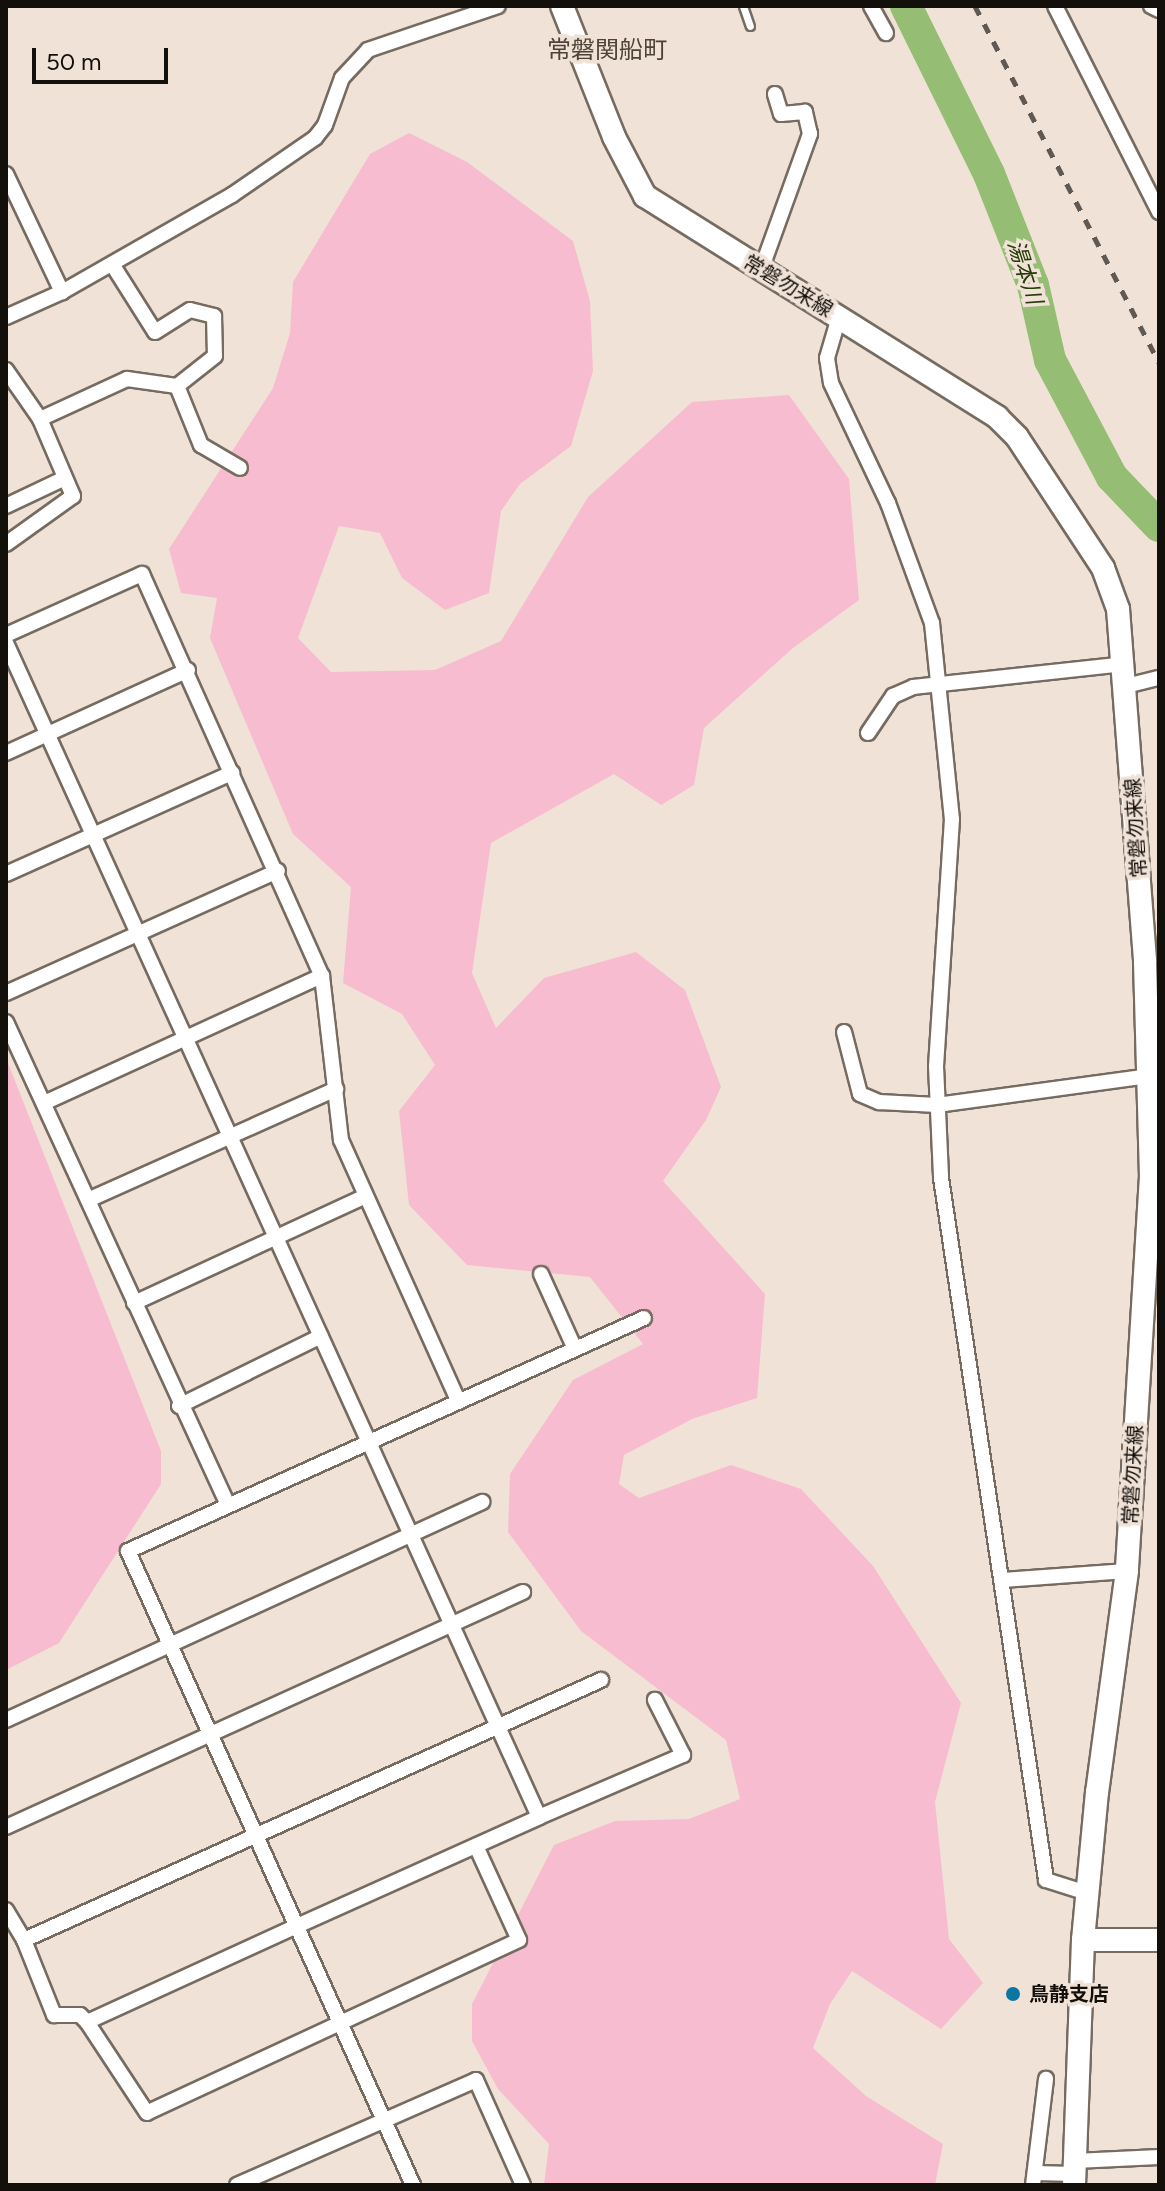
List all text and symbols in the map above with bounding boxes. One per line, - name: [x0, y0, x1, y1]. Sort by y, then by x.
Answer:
- scale bar: [36, 32, 172, 82]
- district label: 常磐関船町: [547, 36, 667, 64]
- text: 50 m: [46, 47, 102, 76]
- water label: 湯本川: [1002, 237, 1048, 307]
- street label: 常磐勿来線: [739, 250, 837, 322]
- street label: 常磐勿来線: [1121, 777, 1151, 879]
- street label: 常磐勿来線: [1118, 1424, 1148, 1526]
- place label: 鳥静支店: [1029, 1982, 1109, 2006]
- marker: 鳥静支店: [1004, 1985, 1022, 2003]

